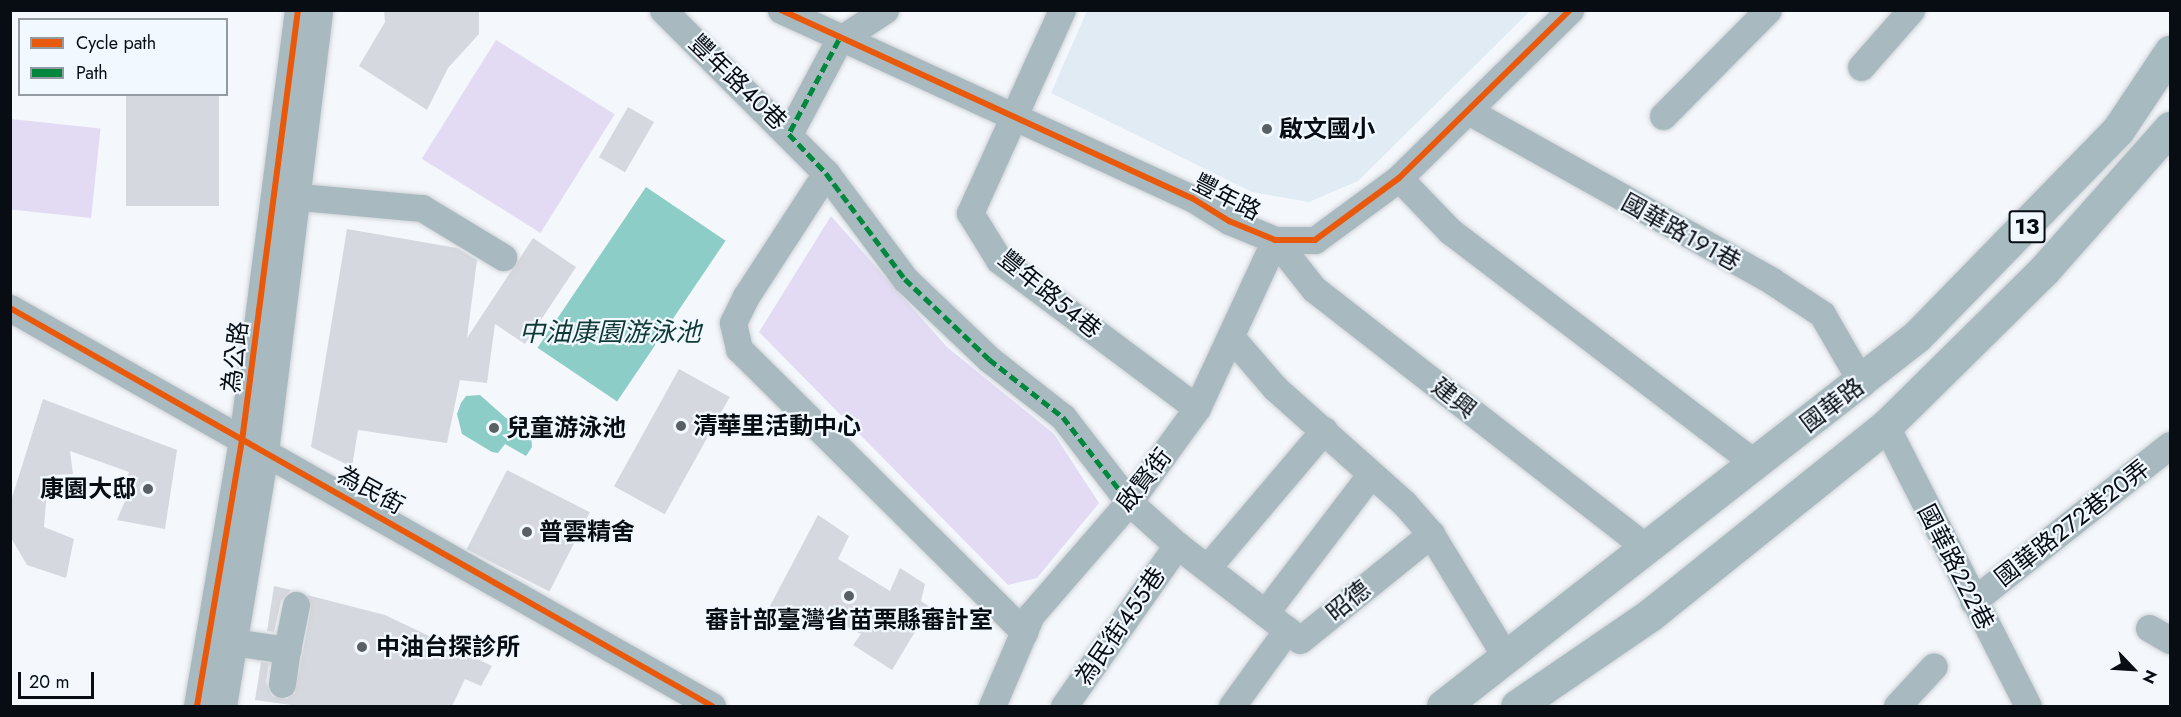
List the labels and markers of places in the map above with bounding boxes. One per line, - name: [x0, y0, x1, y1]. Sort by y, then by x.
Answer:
- place label: 啟文國小: [1279, 115, 1375, 143]
- marker: 啟文國小: [1260, 122, 1274, 136]
- place label: 清華里活動中心: [693, 412, 861, 440]
- place label: 兒童游泳池: [506, 414, 626, 442]
- marker: 清華里活動中心: [674, 419, 688, 433]
- marker: 兒童游泳池: [487, 421, 501, 435]
- place label: 康園大邸: [40, 475, 136, 503]
- marker: 康園大邸: [141, 482, 155, 496]
- place label: 普雲精舍: [539, 518, 635, 546]
- marker: 普雲精舍: [520, 525, 534, 539]
- marker: 審計部臺灣省苗栗縣審計室: [842, 589, 856, 603]
- place label: 審計部臺灣省苗栗縣審計室: [705, 606, 993, 634]
- place label: 中油台探診所: [376, 633, 520, 661]
- marker: 中油台探診所: [353, 638, 371, 656]

